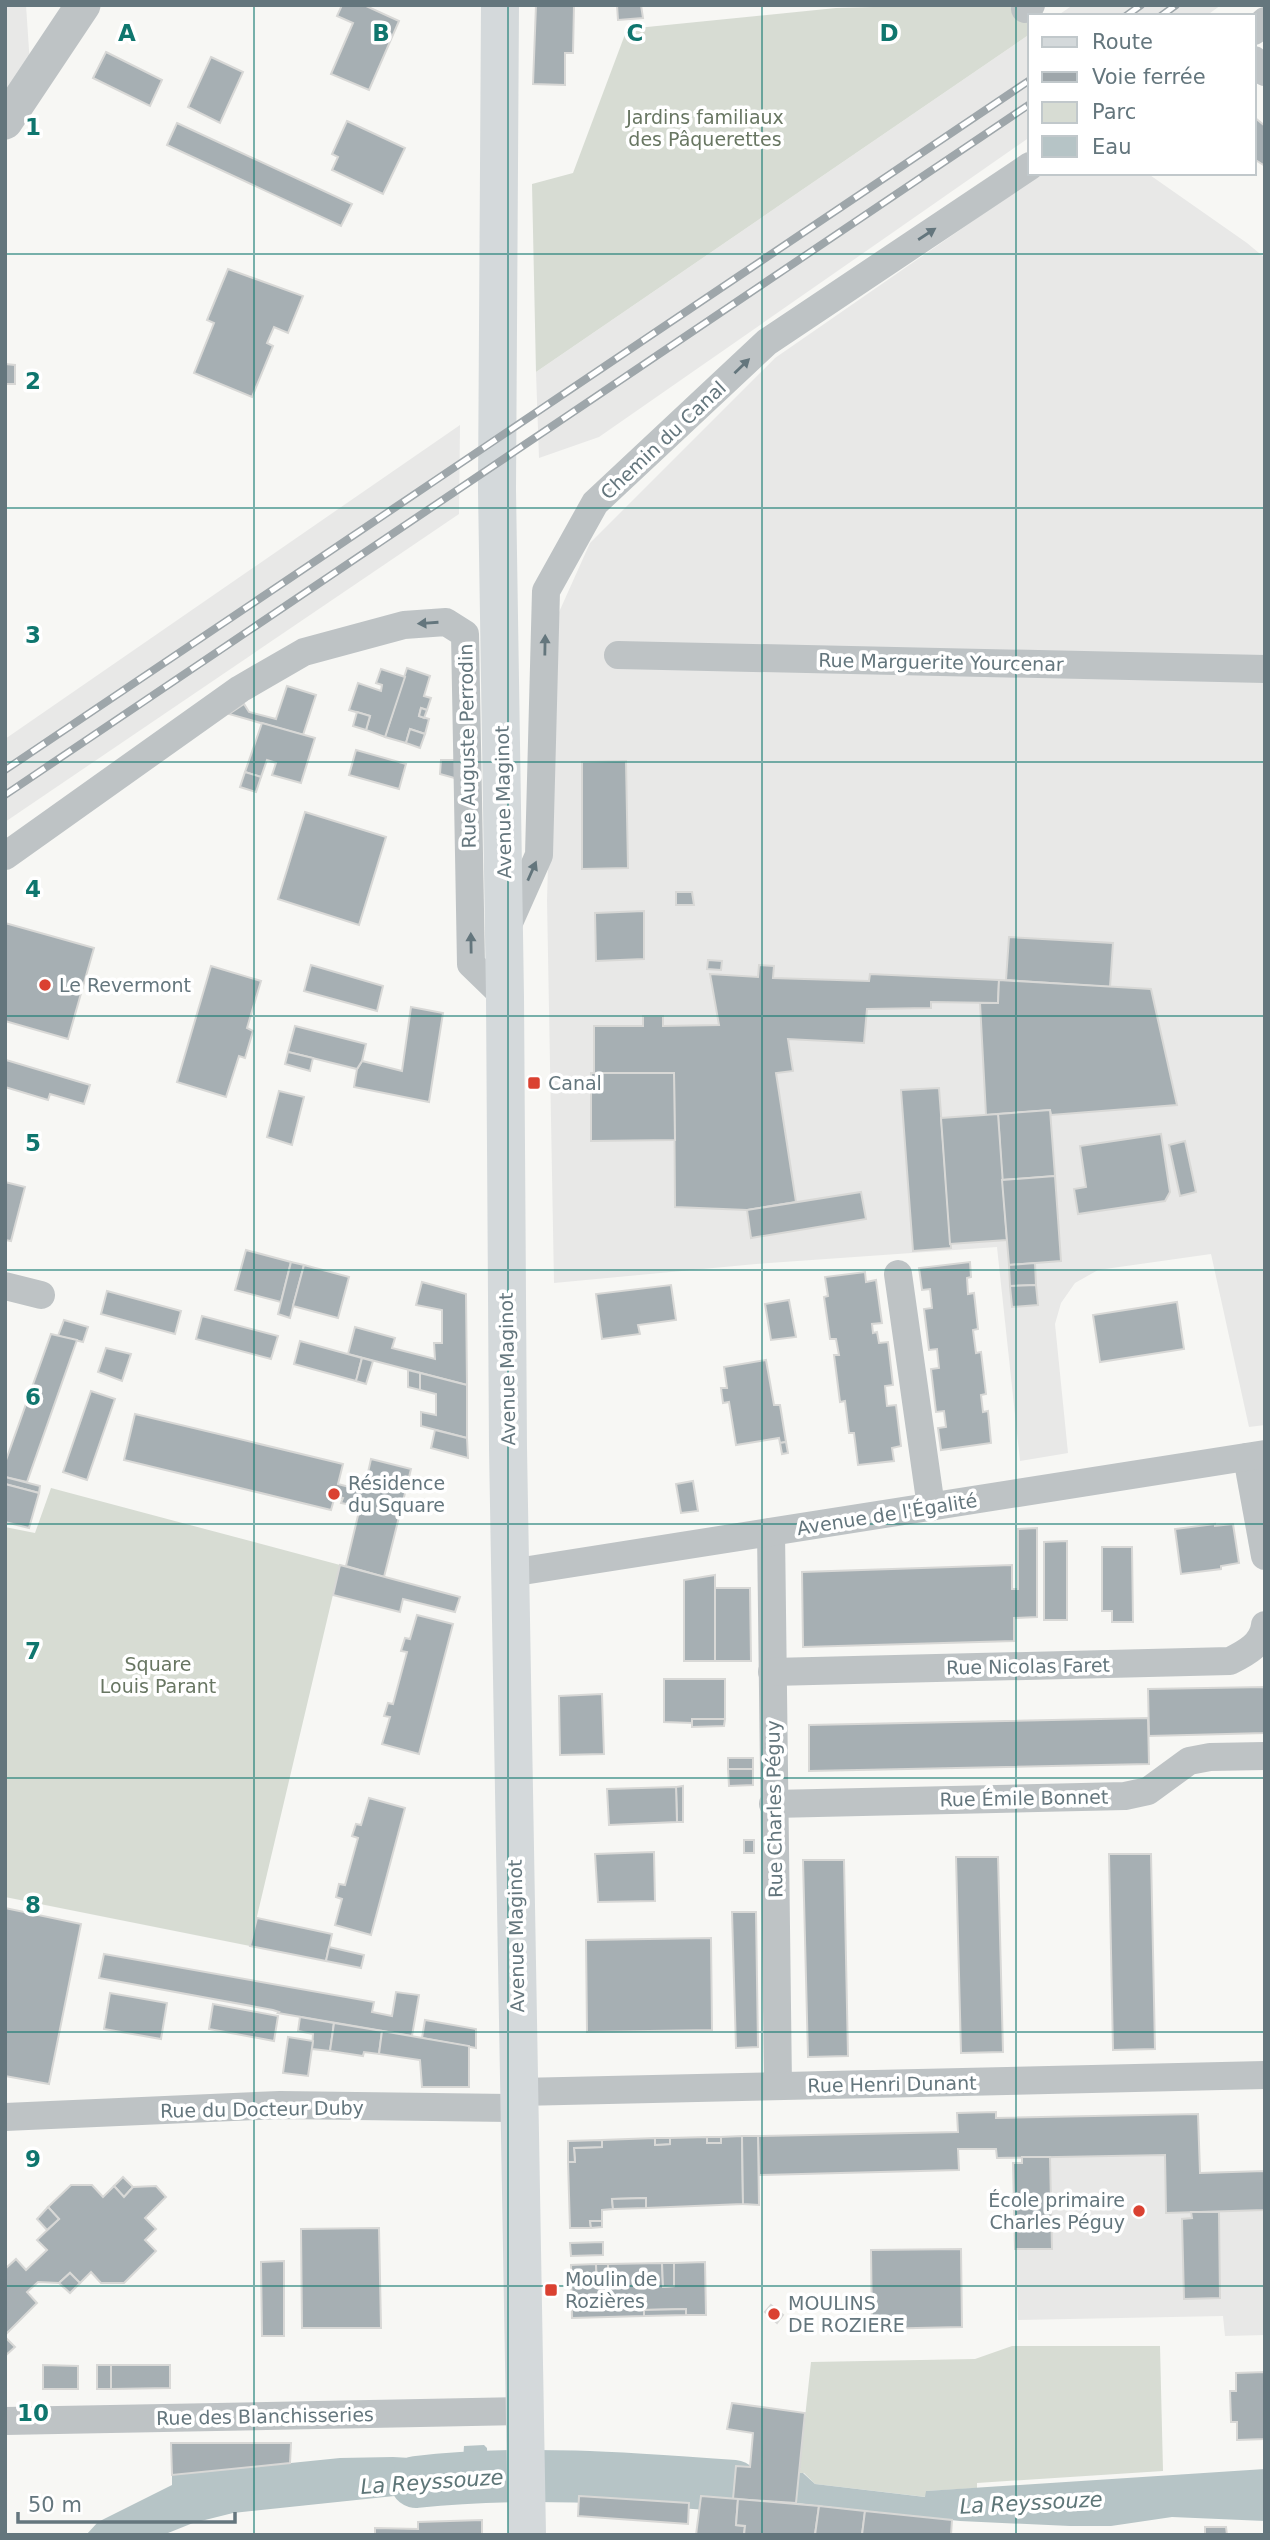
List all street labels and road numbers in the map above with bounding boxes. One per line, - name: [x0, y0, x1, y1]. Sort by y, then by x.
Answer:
- street label: Chemin du Canal: [596, 376, 730, 504]
- street label: Rue Auguste Perrodin: [454, 643, 480, 849]
- street label: Rue Marguerite Yourcenar: [818, 649, 1064, 675]
- street label: Avenue Maginot: [491, 725, 515, 879]
- street label: Avenue Maginot: [495, 1292, 519, 1446]
- street label: Avenue de l'Égalité: [795, 1489, 979, 1539]
- street label: Rue Nicolas Faret: [946, 1654, 1110, 1678]
- street label: Rue Charles Péguy: [761, 1720, 787, 1898]
- street label: Rue Émile Bonnet: [939, 1786, 1109, 1810]
- street label: Avenue Maginot: [504, 1859, 528, 2013]
- street label: Rue Henri Dunant: [807, 2072, 977, 2096]
- street label: Rue du Docteur Duby: [160, 2096, 364, 2122]
- street label: Rue des Blanchisseries: [156, 2403, 374, 2429]

